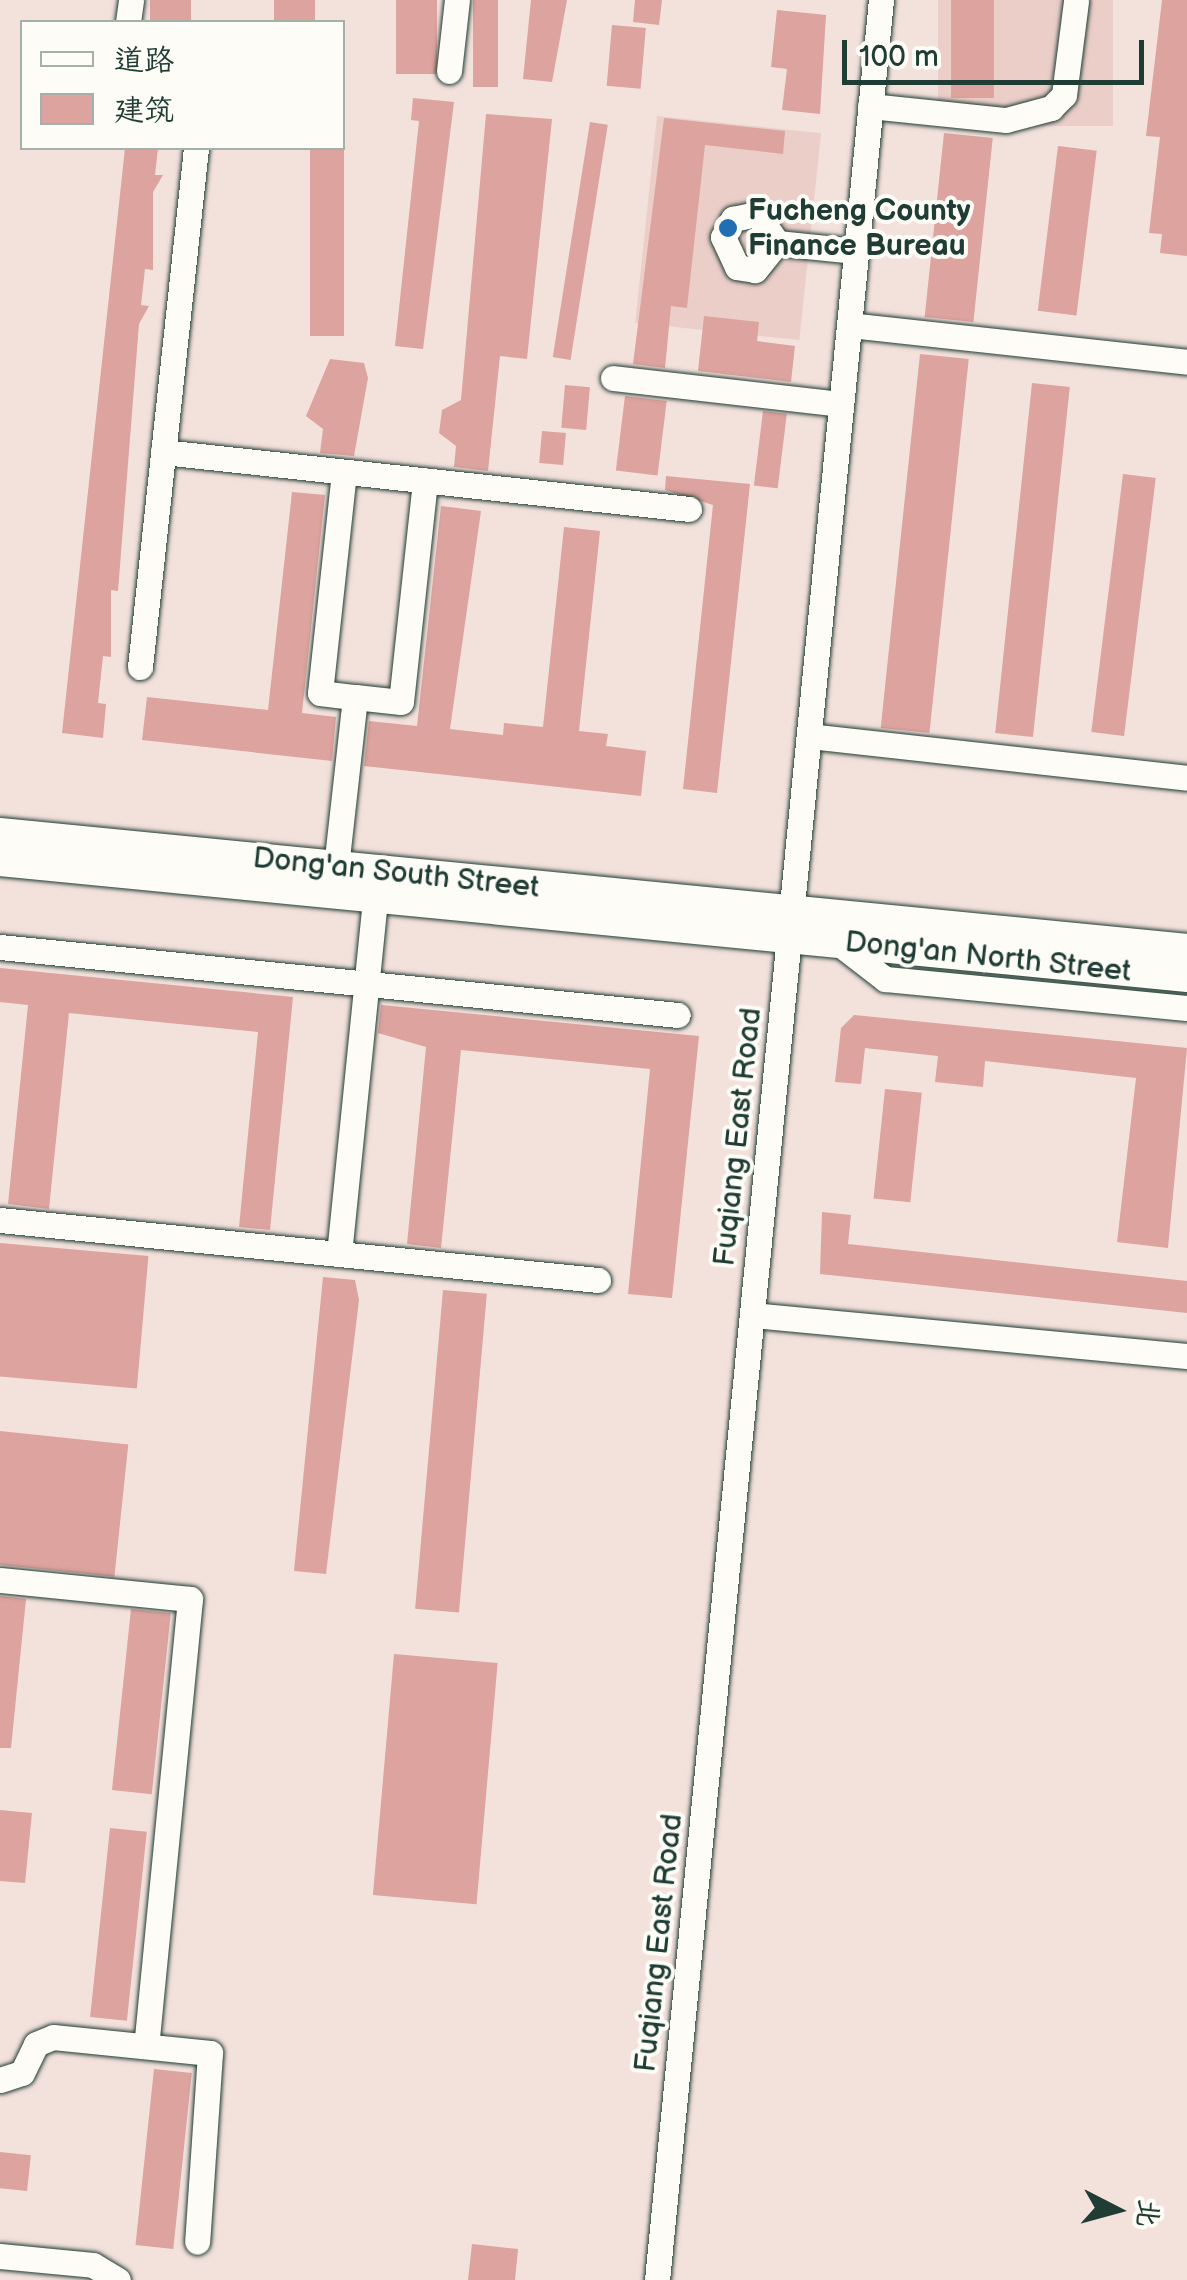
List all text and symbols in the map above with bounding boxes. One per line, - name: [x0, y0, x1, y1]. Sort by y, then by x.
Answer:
- legend: [20, 20, 345, 150]
- scale bar: [847, 20, 1150, 82]
- text: 100 m: [859, 39, 939, 75]
- text: 道路: [114, 43, 174, 79]
- text: 建筑: [114, 93, 174, 129]
- place label: Fucheng County Finance Bureau: [748, 193, 971, 264]
- marker: Fucheng County Finance Bureau: [717, 217, 739, 239]
- street label: Dong'an South Street: [250, 840, 542, 906]
- street label: Dong'an North Street: [843, 924, 1133, 990]
- street label: Fuqiang East Road: [707, 1006, 769, 1268]
- street label: Fuqiang East Road: [628, 1812, 690, 2074]
- north arrow: [1067, 2160, 1167, 2260]
- text: 北: [1129, 2198, 1165, 2229]

